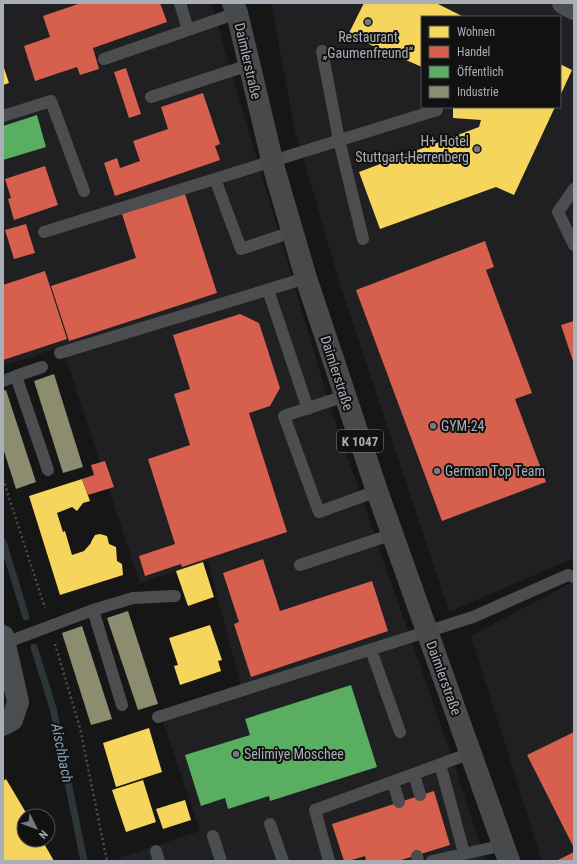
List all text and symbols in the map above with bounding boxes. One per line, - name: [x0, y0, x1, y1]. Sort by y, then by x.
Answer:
- legend: [421, 16, 561, 108]
- marker: Restaurant „Gaumenfreund“: [363, 17, 373, 27]
- street label: Daimlerstraße: [231, 21, 265, 101]
- text: Wohnen: [457, 25, 495, 39]
- place label: Restaurant „Gaumenfreund“: [323, 29, 414, 61]
- text: Handel: [457, 45, 490, 59]
- text: Öffentlich: [457, 64, 504, 79]
- text: Industrie: [457, 85, 499, 99]
- place label: H+ Hotel Stuttgart-Herrenberg: [355, 133, 469, 165]
- marker: H+ Hotel Stuttgart-Herrenberg: [472, 144, 482, 154]
- street label: Daimlerstraße: [317, 334, 357, 413]
- place label: GYM-24: [441, 418, 485, 434]
- marker: GYM-24: [428, 421, 438, 431]
- road number: K 1047: [337, 430, 383, 452]
- place label: German Top Team: [445, 463, 545, 479]
- marker: German Top Team: [432, 466, 442, 476]
- street label: Daimlerstraße: [423, 639, 465, 718]
- water label: Aischbach: [47, 721, 77, 784]
- place label: Selimiye Moschee: [244, 746, 344, 762]
- marker: Selimiye Moschee: [231, 749, 241, 759]
- north arrow: [16, 808, 56, 848]
- text: N: [36, 827, 50, 841]

